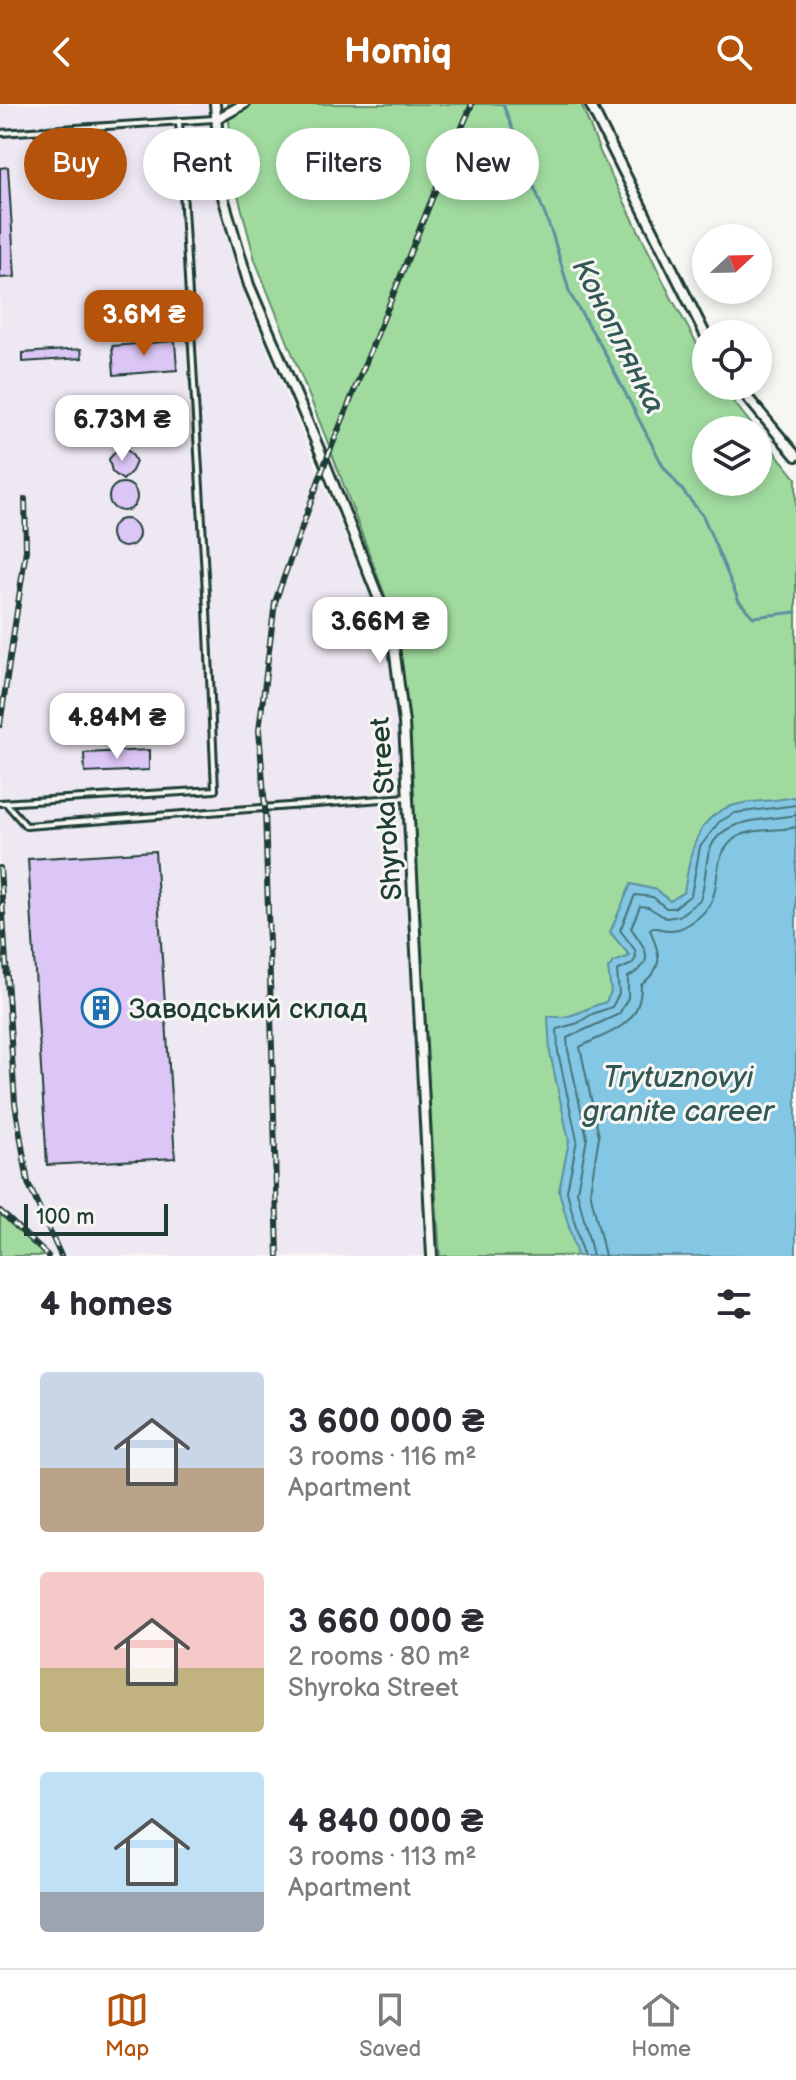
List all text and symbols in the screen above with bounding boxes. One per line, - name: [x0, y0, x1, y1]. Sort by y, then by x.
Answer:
- icon: back: [40, 30, 84, 74]
- icon: search: [712, 30, 756, 74]
- text: Homiq: [344, 31, 452, 74]
- chip: Buy: [24, 128, 127, 200]
- chip: Rent: [143, 128, 260, 200]
- chip: Filters: [276, 128, 410, 200]
- chip: New: [426, 128, 539, 200]
- north arrow: [692, 224, 772, 304]
- map controls: [692, 224, 772, 496]
- water label: Коноплянка: [564, 253, 673, 420]
- pin: 3.6M ₴: [79, 290, 209, 358]
- text: 3.6M ₴: [102, 300, 186, 331]
- button: locate: [692, 320, 772, 400]
- pin: 6.73M ₴: [48, 395, 196, 463]
- text: 6.73M ₴: [73, 405, 171, 436]
- button: layers: [692, 416, 772, 496]
- pin: 3.66M ₴: [306, 597, 454, 665]
- text: 3.66M ₴: [330, 607, 430, 638]
- pin: 4.84M ₴: [43, 693, 191, 761]
- text: 4.84M ₴: [68, 703, 166, 734]
- street label: Shyroka Street: [364, 716, 409, 902]
- building icon: Заводський склад: [80, 987, 122, 1029]
- place label: Заводський склад: [129, 993, 367, 1026]
- water label: Trytuznovyi granite career: [581, 1060, 776, 1130]
- scale bar: [24, 1200, 168, 1236]
- text: 100 m: [36, 1204, 95, 1231]
- icon: filters: [712, 1282, 756, 1326]
- text: 4 homes: [40, 1284, 172, 1325]
- text: 3 600 000 ₴: [288, 1401, 485, 1442]
- icon: home: [104, 1404, 200, 1500]
- text: 3 rooms · 116 m²: [288, 1442, 477, 1473]
- text: Apartment: [288, 1473, 411, 1504]
- text: 3 660 000 ₴: [288, 1601, 484, 1642]
- icon: home: [104, 1604, 200, 1700]
- text: 2 rooms · 80 m²: [288, 1642, 470, 1673]
- text: Shyroka Street: [288, 1673, 458, 1704]
- text: 4 840 000 ₴: [288, 1801, 483, 1842]
- icon: home: [104, 1804, 200, 1900]
- text: 3 rooms · 113 m²: [288, 1842, 477, 1873]
- text: Apartment: [288, 1873, 411, 1904]
- tab: Map: [105, 1988, 149, 2063]
- tab: Saved: [359, 1988, 421, 2063]
- tab: Home: [631, 1988, 691, 2063]

